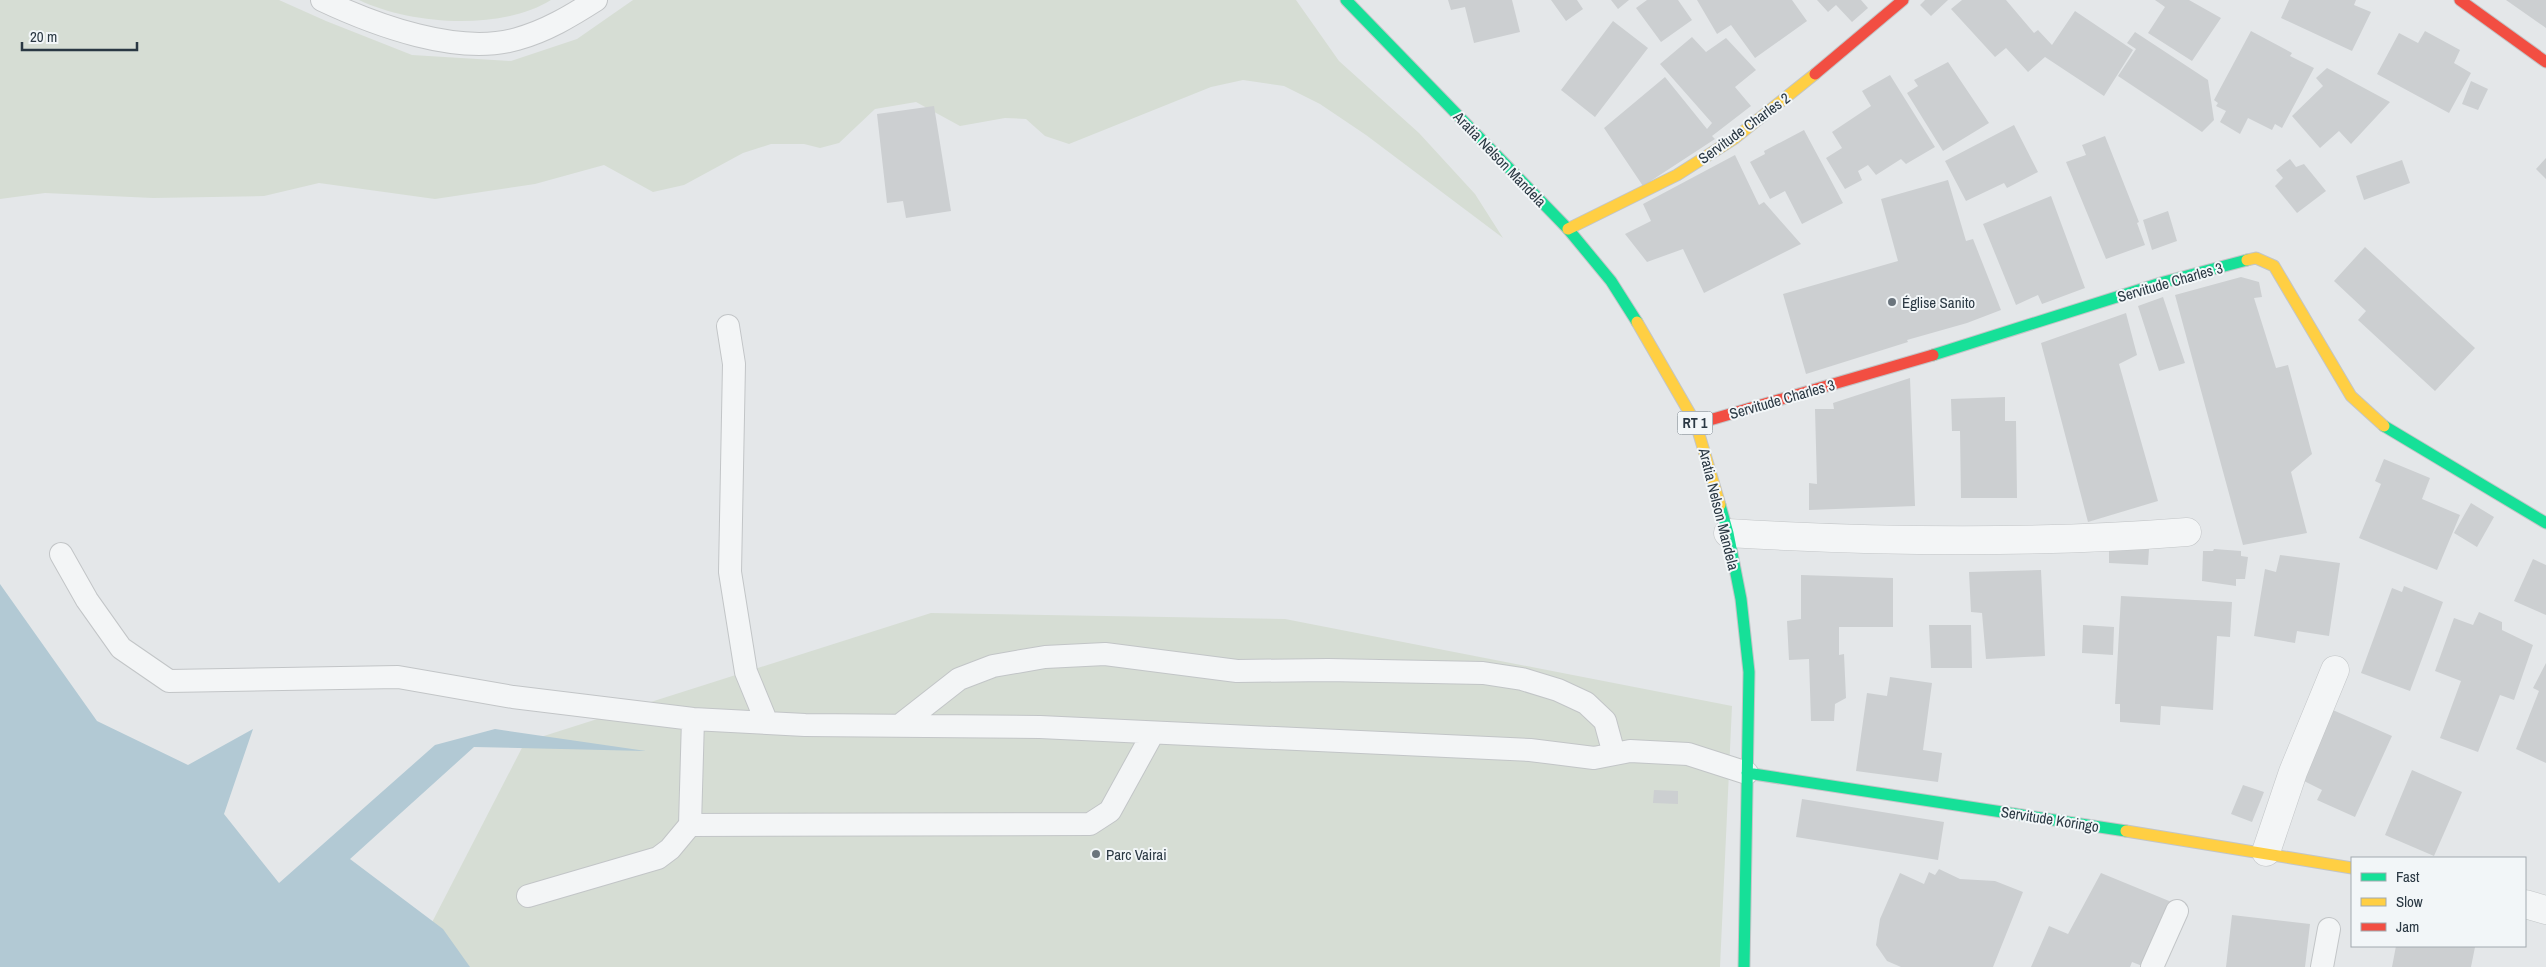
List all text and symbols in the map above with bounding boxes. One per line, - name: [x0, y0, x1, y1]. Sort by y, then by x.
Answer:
- scale bar: [22, 20, 138, 52]
- text: 20 m: [30, 26, 57, 47]
- street label: Servitude Charles 2: [1694, 87, 1794, 168]
- street label: Aratia Nelson Mandela: [1448, 106, 1551, 211]
- street label: Servitude Charles 3: [2115, 257, 2225, 307]
- place label: Église Sanito: [1902, 292, 1975, 313]
- marker: Église Sanito: [1886, 296, 1898, 308]
- street label: Servitude Charles 3: [1727, 374, 1837, 424]
- road number: RT 1: [1678, 412, 1712, 434]
- street label: Aratia Nelson Mandela: [1693, 445, 1744, 572]
- street label: Servitude Koringo: [1999, 801, 2101, 837]
- place label: Parc Vairai: [1106, 844, 1167, 865]
- marker: Parc Vairai: [1090, 848, 1102, 860]
- legend: [2351, 857, 2526, 947]
- text: Fast: [2396, 866, 2420, 887]
- text: Slow: [2396, 891, 2423, 912]
- text: Jam: [2396, 916, 2419, 937]

